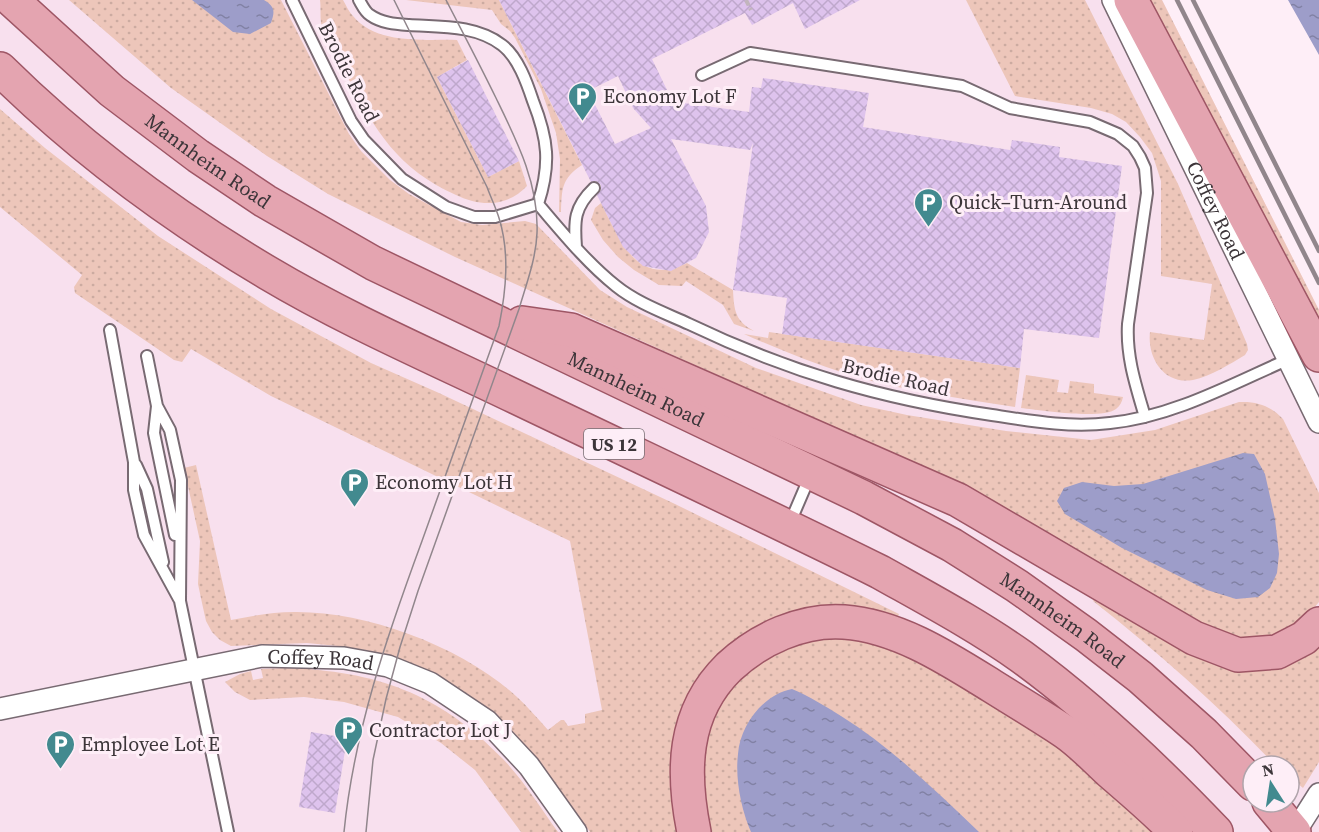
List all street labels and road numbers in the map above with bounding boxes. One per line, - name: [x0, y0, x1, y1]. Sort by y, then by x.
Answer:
- street label: Brodie Road: [312, 17, 387, 128]
- street label: Mannheim Road: [139, 107, 277, 215]
- street label: Coffey Road: [1180, 156, 1252, 265]
- street label: Mannheim Road: [563, 344, 710, 434]
- street label: Brodie Road: [840, 351, 953, 403]
- road number: US 12: [584, 429, 644, 459]
- street label: Mannheim Road: [995, 565, 1132, 675]
- street label: Coffey Road: [267, 642, 377, 677]

